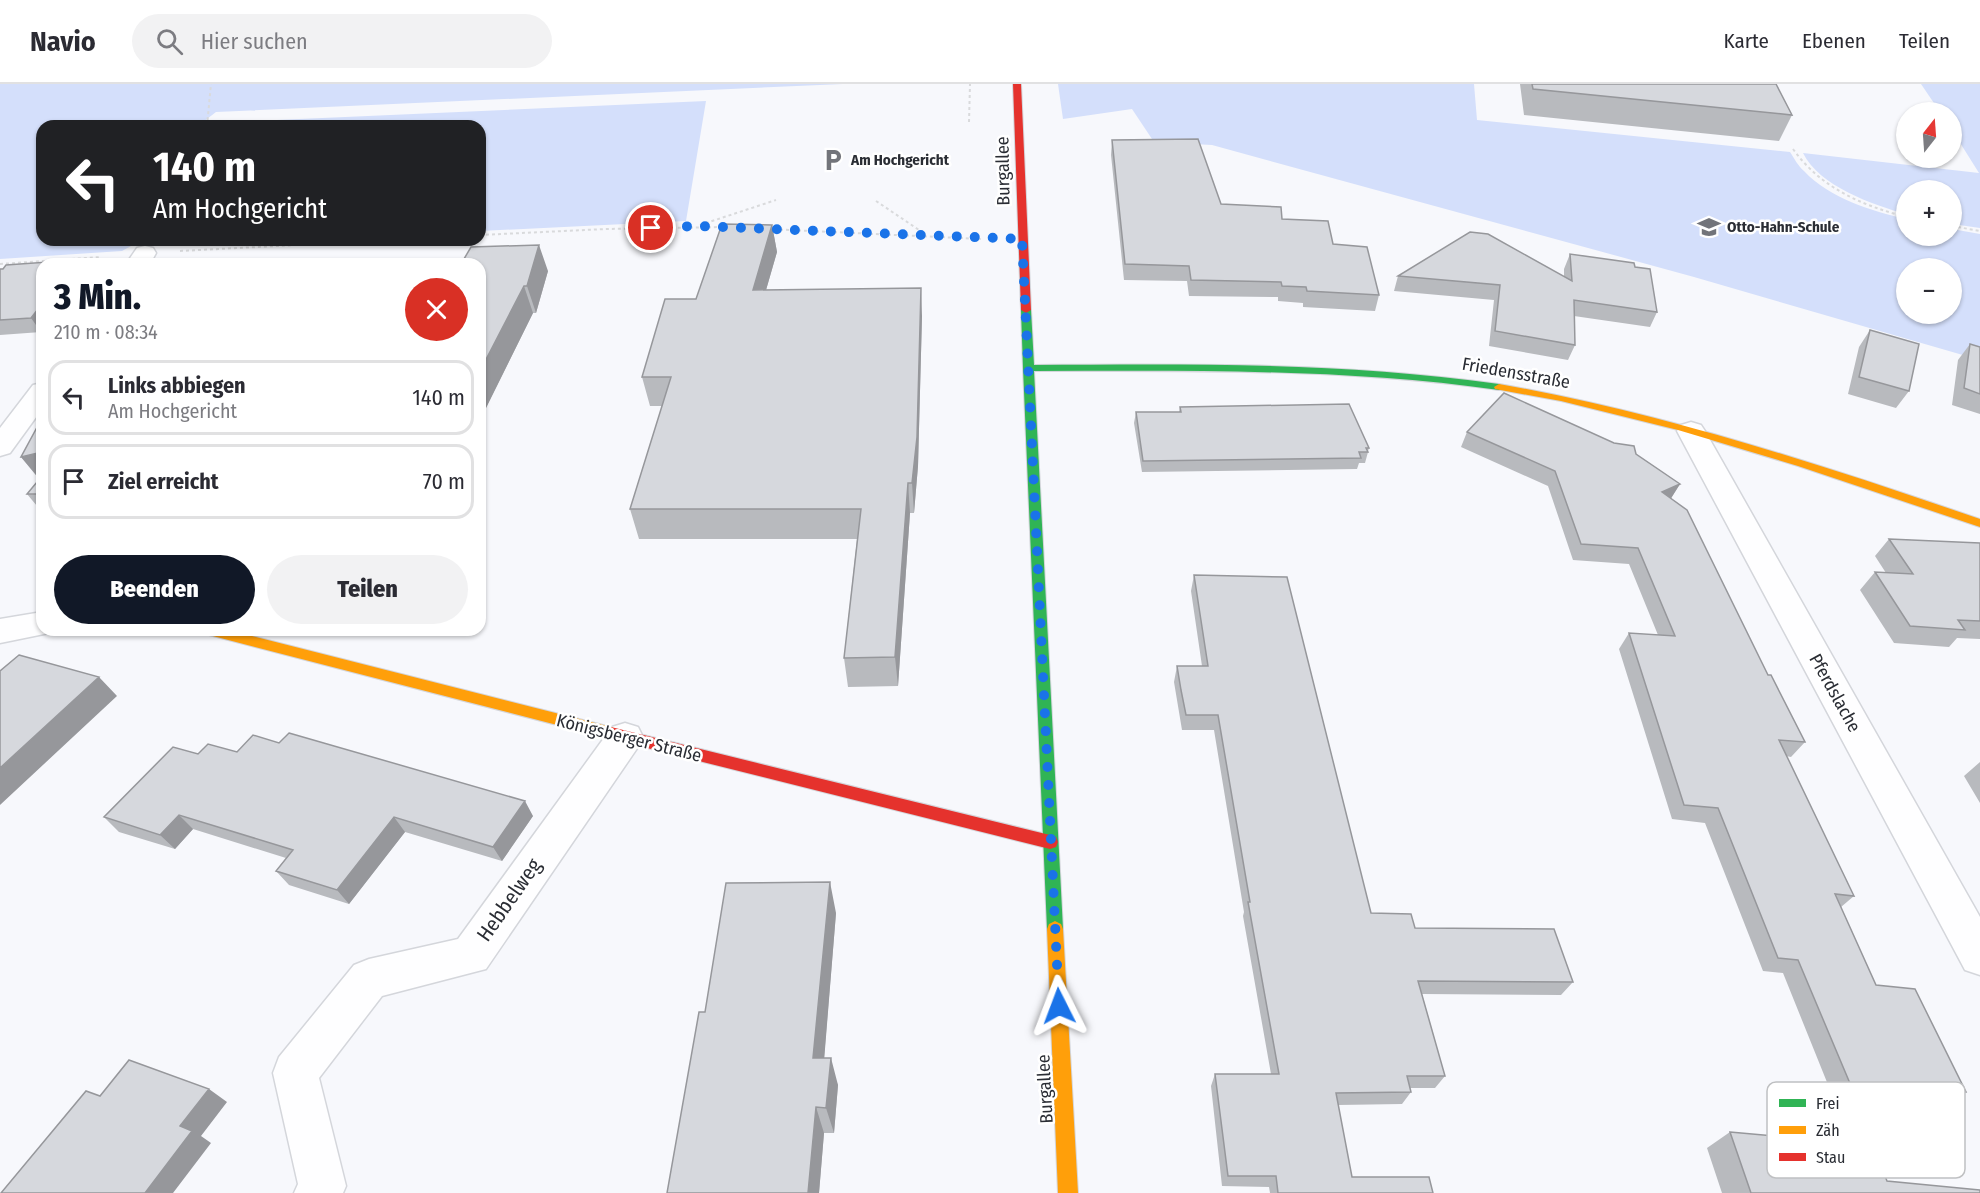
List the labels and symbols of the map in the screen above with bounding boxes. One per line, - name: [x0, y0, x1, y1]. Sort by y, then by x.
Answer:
- north arrow: [1896, 102, 1962, 168]
- street label: Burgallee: [991, 136, 1015, 206]
- parking icon: Am Hochgericht: [820, 147, 846, 173]
- place label: Am Hochgericht: [850, 151, 950, 169]
- pin: [625, 202, 676, 253]
- school or university icon: Otto-Hahn-Schule: [1696, 214, 1722, 240]
- place label: Otto-Hahn-Schule: [1727, 218, 1840, 236]
- street label: Friedensstraße: [1460, 353, 1572, 393]
- street label: Pferdslache: [1804, 650, 1866, 736]
- street label: Königsberger Straße: [554, 709, 704, 767]
- street label: Hebbelweg: [471, 853, 547, 947]
- position arrow: [1027, 974, 1091, 1038]
- street label: Burgallee: [1032, 1054, 1058, 1124]
- legend: [1767, 1082, 1965, 1178]
- text: Frei: [1816, 1094, 1840, 1113]
- text: Zäh: [1816, 1121, 1840, 1140]
- text: Stau: [1816, 1148, 1845, 1167]

